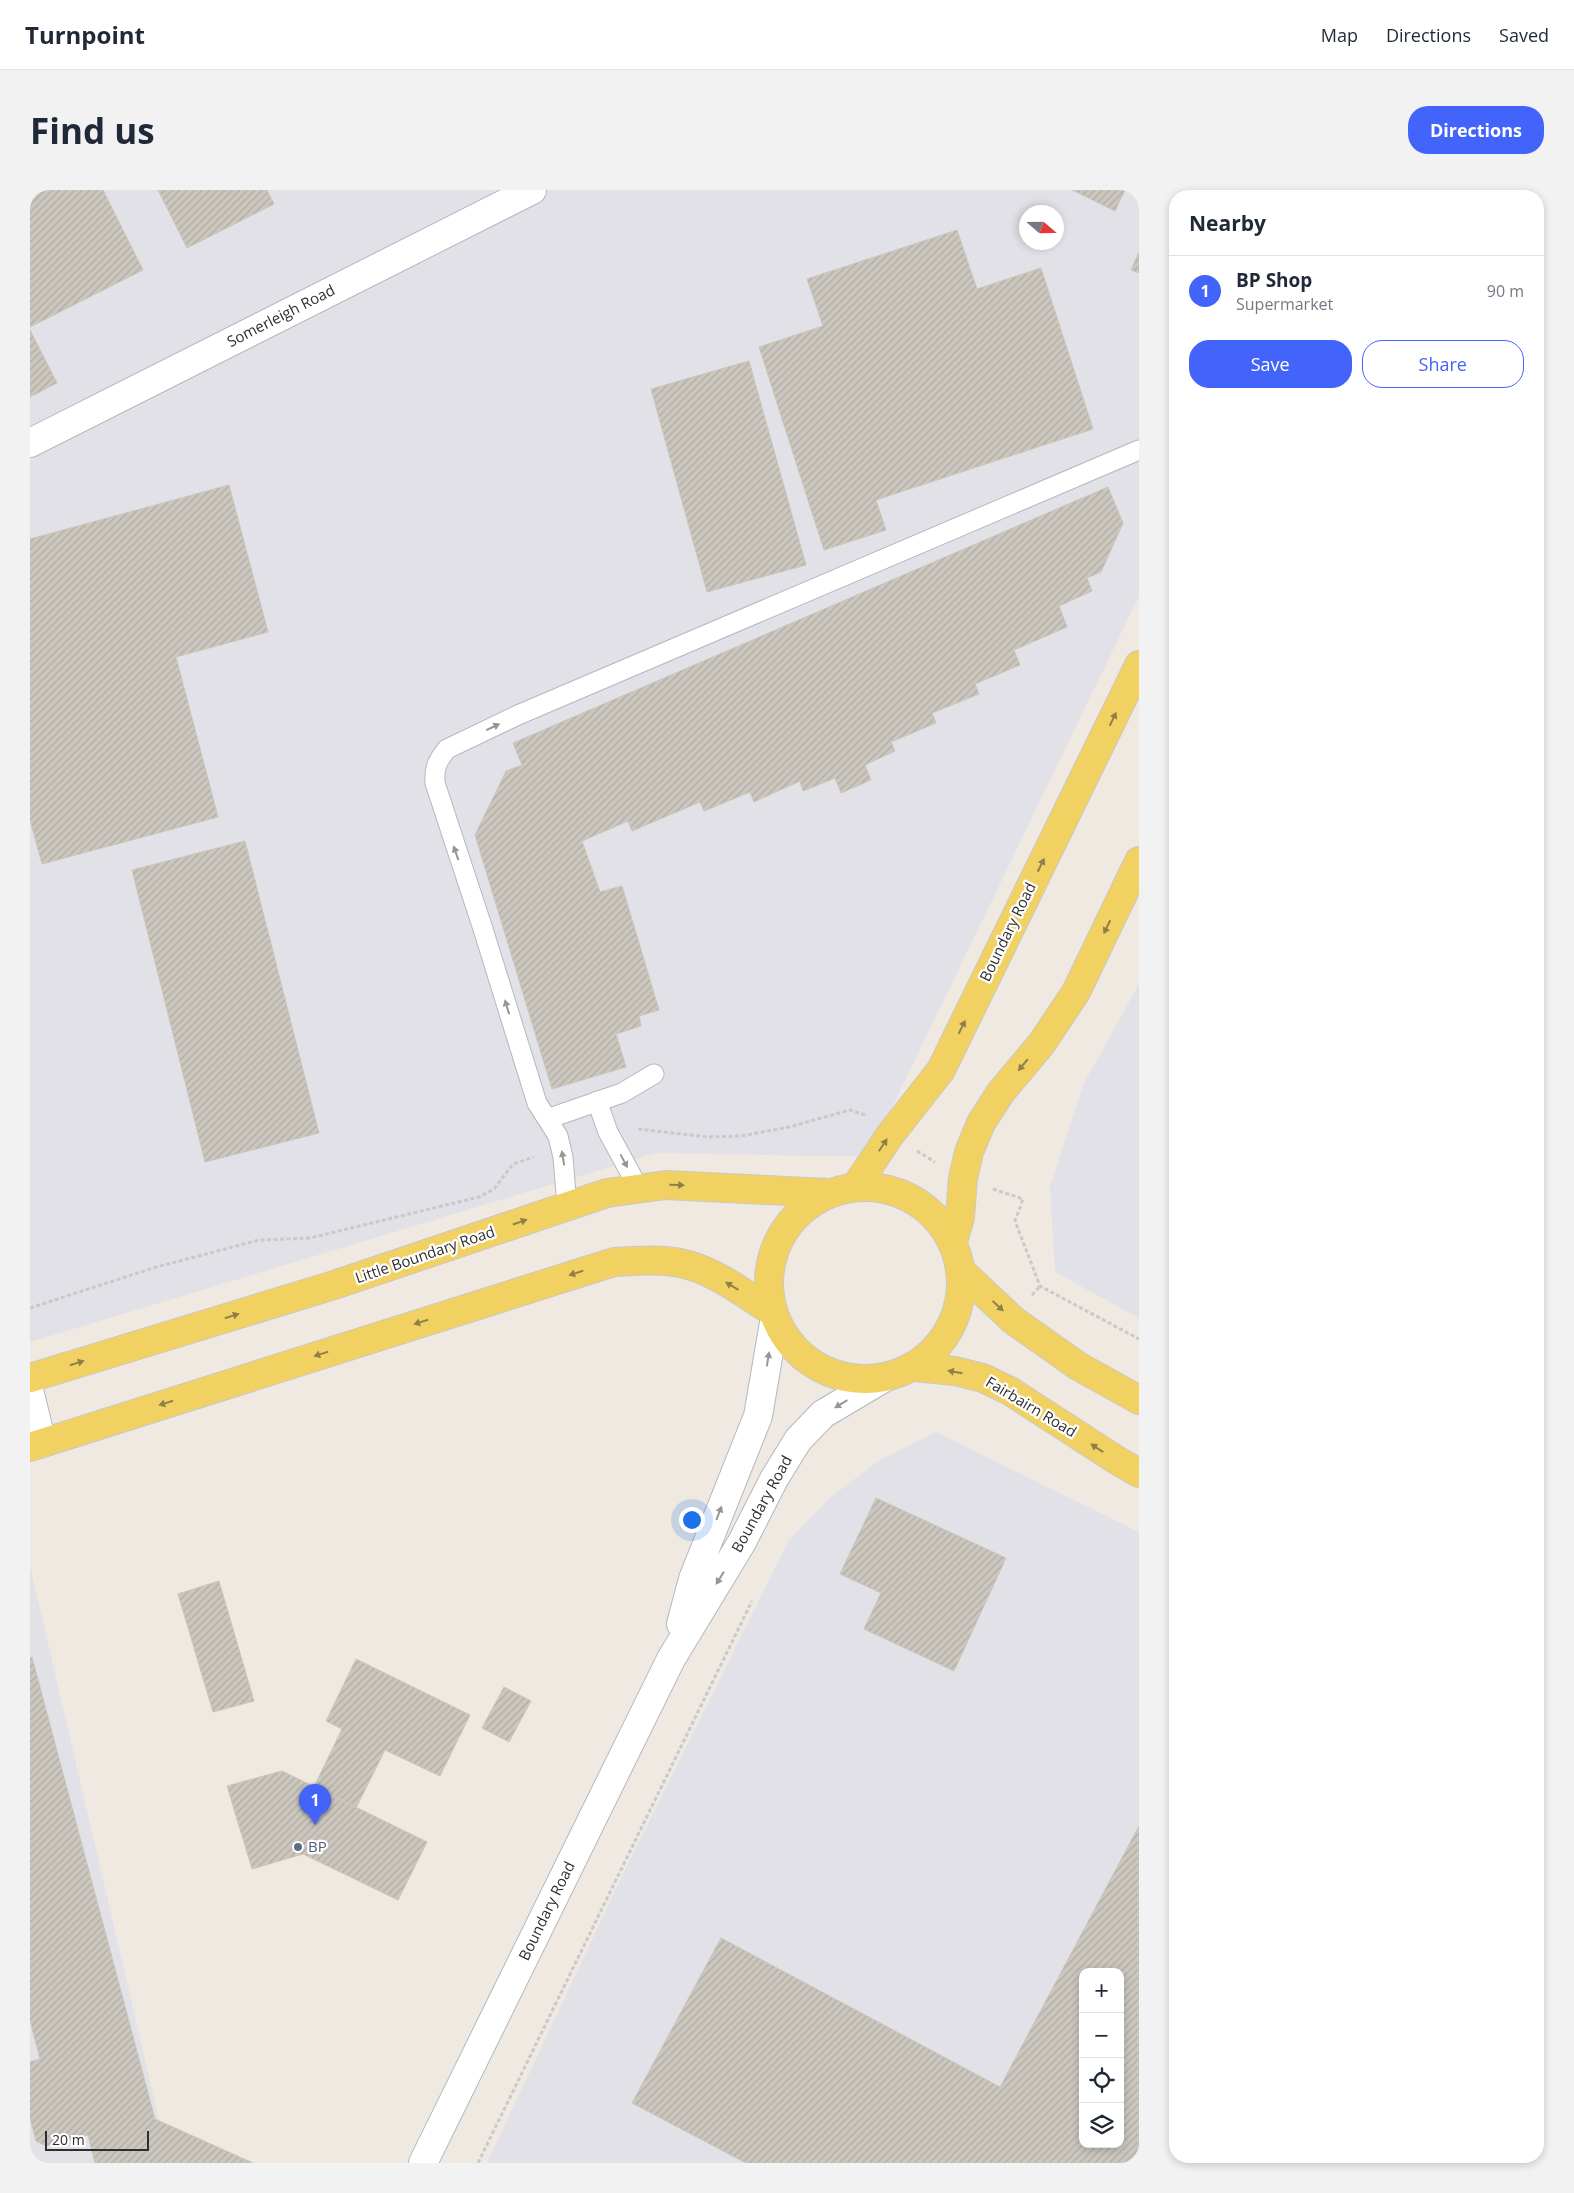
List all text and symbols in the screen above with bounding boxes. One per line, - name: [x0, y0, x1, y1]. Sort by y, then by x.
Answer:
- text: Turnpoint: [25, 18, 145, 51]
- text: Map: [1321, 23, 1358, 47]
- text: Directions: [1386, 23, 1471, 47]
- text: Saved: [1499, 23, 1549, 47]
- button: Directions: [1408, 106, 1544, 154]
- text: Find us: [30, 107, 155, 154]
- north arrow: [1019, 205, 1064, 250]
- text: Nearby: [1189, 209, 1266, 237]
- text: BP Shop: [1236, 267, 1312, 293]
- street label: Somerleigh Road: [223, 279, 338, 351]
- text: 1: [1200, 280, 1210, 302]
- text: 90 m: [1487, 280, 1524, 302]
- text: Supermarket: [1236, 293, 1333, 315]
- button: Save: [1189, 340, 1352, 388]
- button: Share: [1362, 340, 1524, 388]
- one-way arrow: [1109, 712, 1117, 726]
- one-way arrow: [486, 722, 500, 730]
- one-way arrow: [452, 845, 459, 860]
- one-way arrow: [1037, 858, 1045, 872]
- street label: Boundary Road: [974, 879, 1040, 984]
- one-way arrow: [1103, 920, 1111, 934]
- one-way arrow: [502, 999, 510, 1014]
- one-way arrow: [958, 1020, 966, 1034]
- one-way arrow: [1018, 1059, 1029, 1072]
- one-way arrow: [878, 1139, 888, 1152]
- one-way arrow: [558, 1150, 566, 1166]
- one-way arrow: [620, 1154, 628, 1169]
- one-way arrow: [669, 1181, 685, 1189]
- one-way arrow: [512, 1218, 527, 1226]
- street label: Little Boundary Road: [352, 1221, 497, 1287]
- one-way arrow: [569, 1270, 584, 1278]
- one-way arrow: [725, 1281, 738, 1291]
- one-way arrow: [992, 1301, 1005, 1312]
- one-way arrow: [225, 1312, 240, 1320]
- one-way arrow: [414, 1318, 429, 1326]
- one-way arrow: [313, 1350, 328, 1358]
- one-way arrow: [764, 1350, 772, 1366]
- one-way arrow: [69, 1359, 84, 1367]
- one-way arrow: [947, 1367, 963, 1375]
- street label: Fairbairn Road: [983, 1371, 1081, 1441]
- one-way arrow: [834, 1399, 847, 1408]
- one-way arrow: [158, 1400, 173, 1408]
- one-way arrow: [1091, 1443, 1104, 1453]
- street label: Boundary Road: [726, 1451, 796, 1556]
- one-way arrow: [715, 1505, 723, 1520]
- your location: [679, 1507, 705, 1533]
- one-way arrow: [715, 1571, 725, 1584]
- pin: 1: [299, 1784, 331, 1825]
- place label: BP: [308, 1836, 327, 1856]
- marker: BP: [292, 1841, 304, 1853]
- street label: Boundary Road: [513, 1858, 579, 1963]
- map controls: [1079, 1968, 1124, 2148]
- button: +: [1079, 1968, 1124, 2013]
- button: −: [1079, 2013, 1124, 2058]
- button: locate: [1079, 2058, 1124, 2103]
- button: layers: [1079, 2103, 1124, 2148]
- scale bar: [45, 2128, 149, 2151]
- text: 20 m: [52, 2130, 85, 2149]

